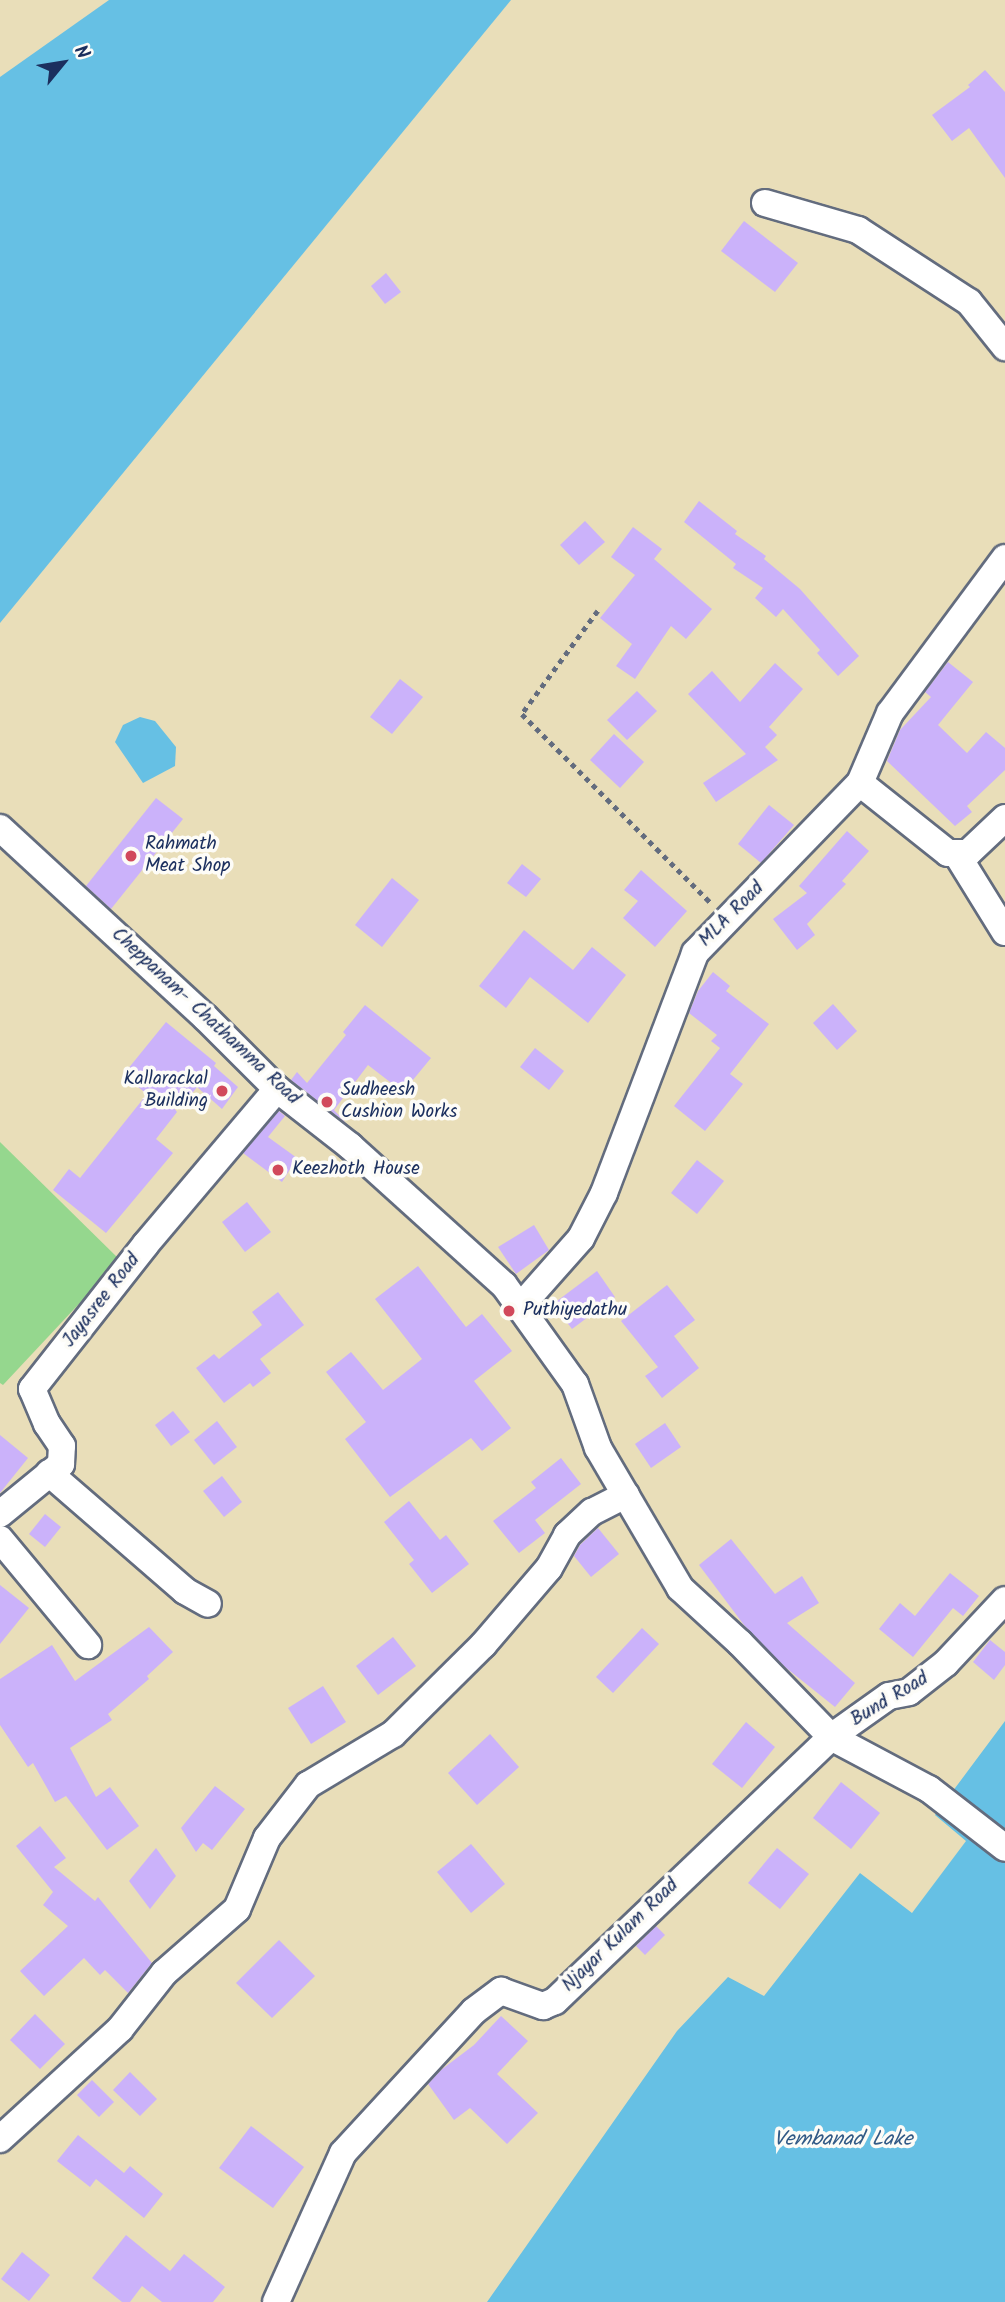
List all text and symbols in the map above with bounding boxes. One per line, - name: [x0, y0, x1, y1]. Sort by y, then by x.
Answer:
- north arrow: [28, 28, 98, 98]
- text: N: [65, 40, 97, 65]
- place label: Rahmath Meat Shop: [145, 834, 230, 878]
- marker: Rahmath Meat Shop: [123, 848, 139, 864]
- street label: MLA Road: [695, 878, 769, 952]
- street label: Cheppanam- Chathamma Road: [106, 924, 304, 1110]
- place label: Kallarackal Building: [124, 1069, 208, 1113]
- place label: Sudheesh Cushion Works: [341, 1080, 457, 1124]
- marker: Kallarackal Building: [214, 1083, 230, 1099]
- marker: Sudheesh Cushion Works: [319, 1094, 335, 1110]
- place label: Keezhoth House: [292, 1159, 420, 1181]
- marker: Keezhoth House: [270, 1162, 286, 1178]
- street label: Jayasree Road: [58, 1250, 146, 1352]
- place label: Puthiyedathu: [523, 1300, 627, 1322]
- marker: Puthiyedathu: [501, 1303, 517, 1319]
- street label: Bund Road: [847, 1668, 933, 1732]
- street label: Njayar Kulam Road: [558, 1875, 684, 1997]
- water label: Vembanad Lake: [774, 2127, 912, 2153]

